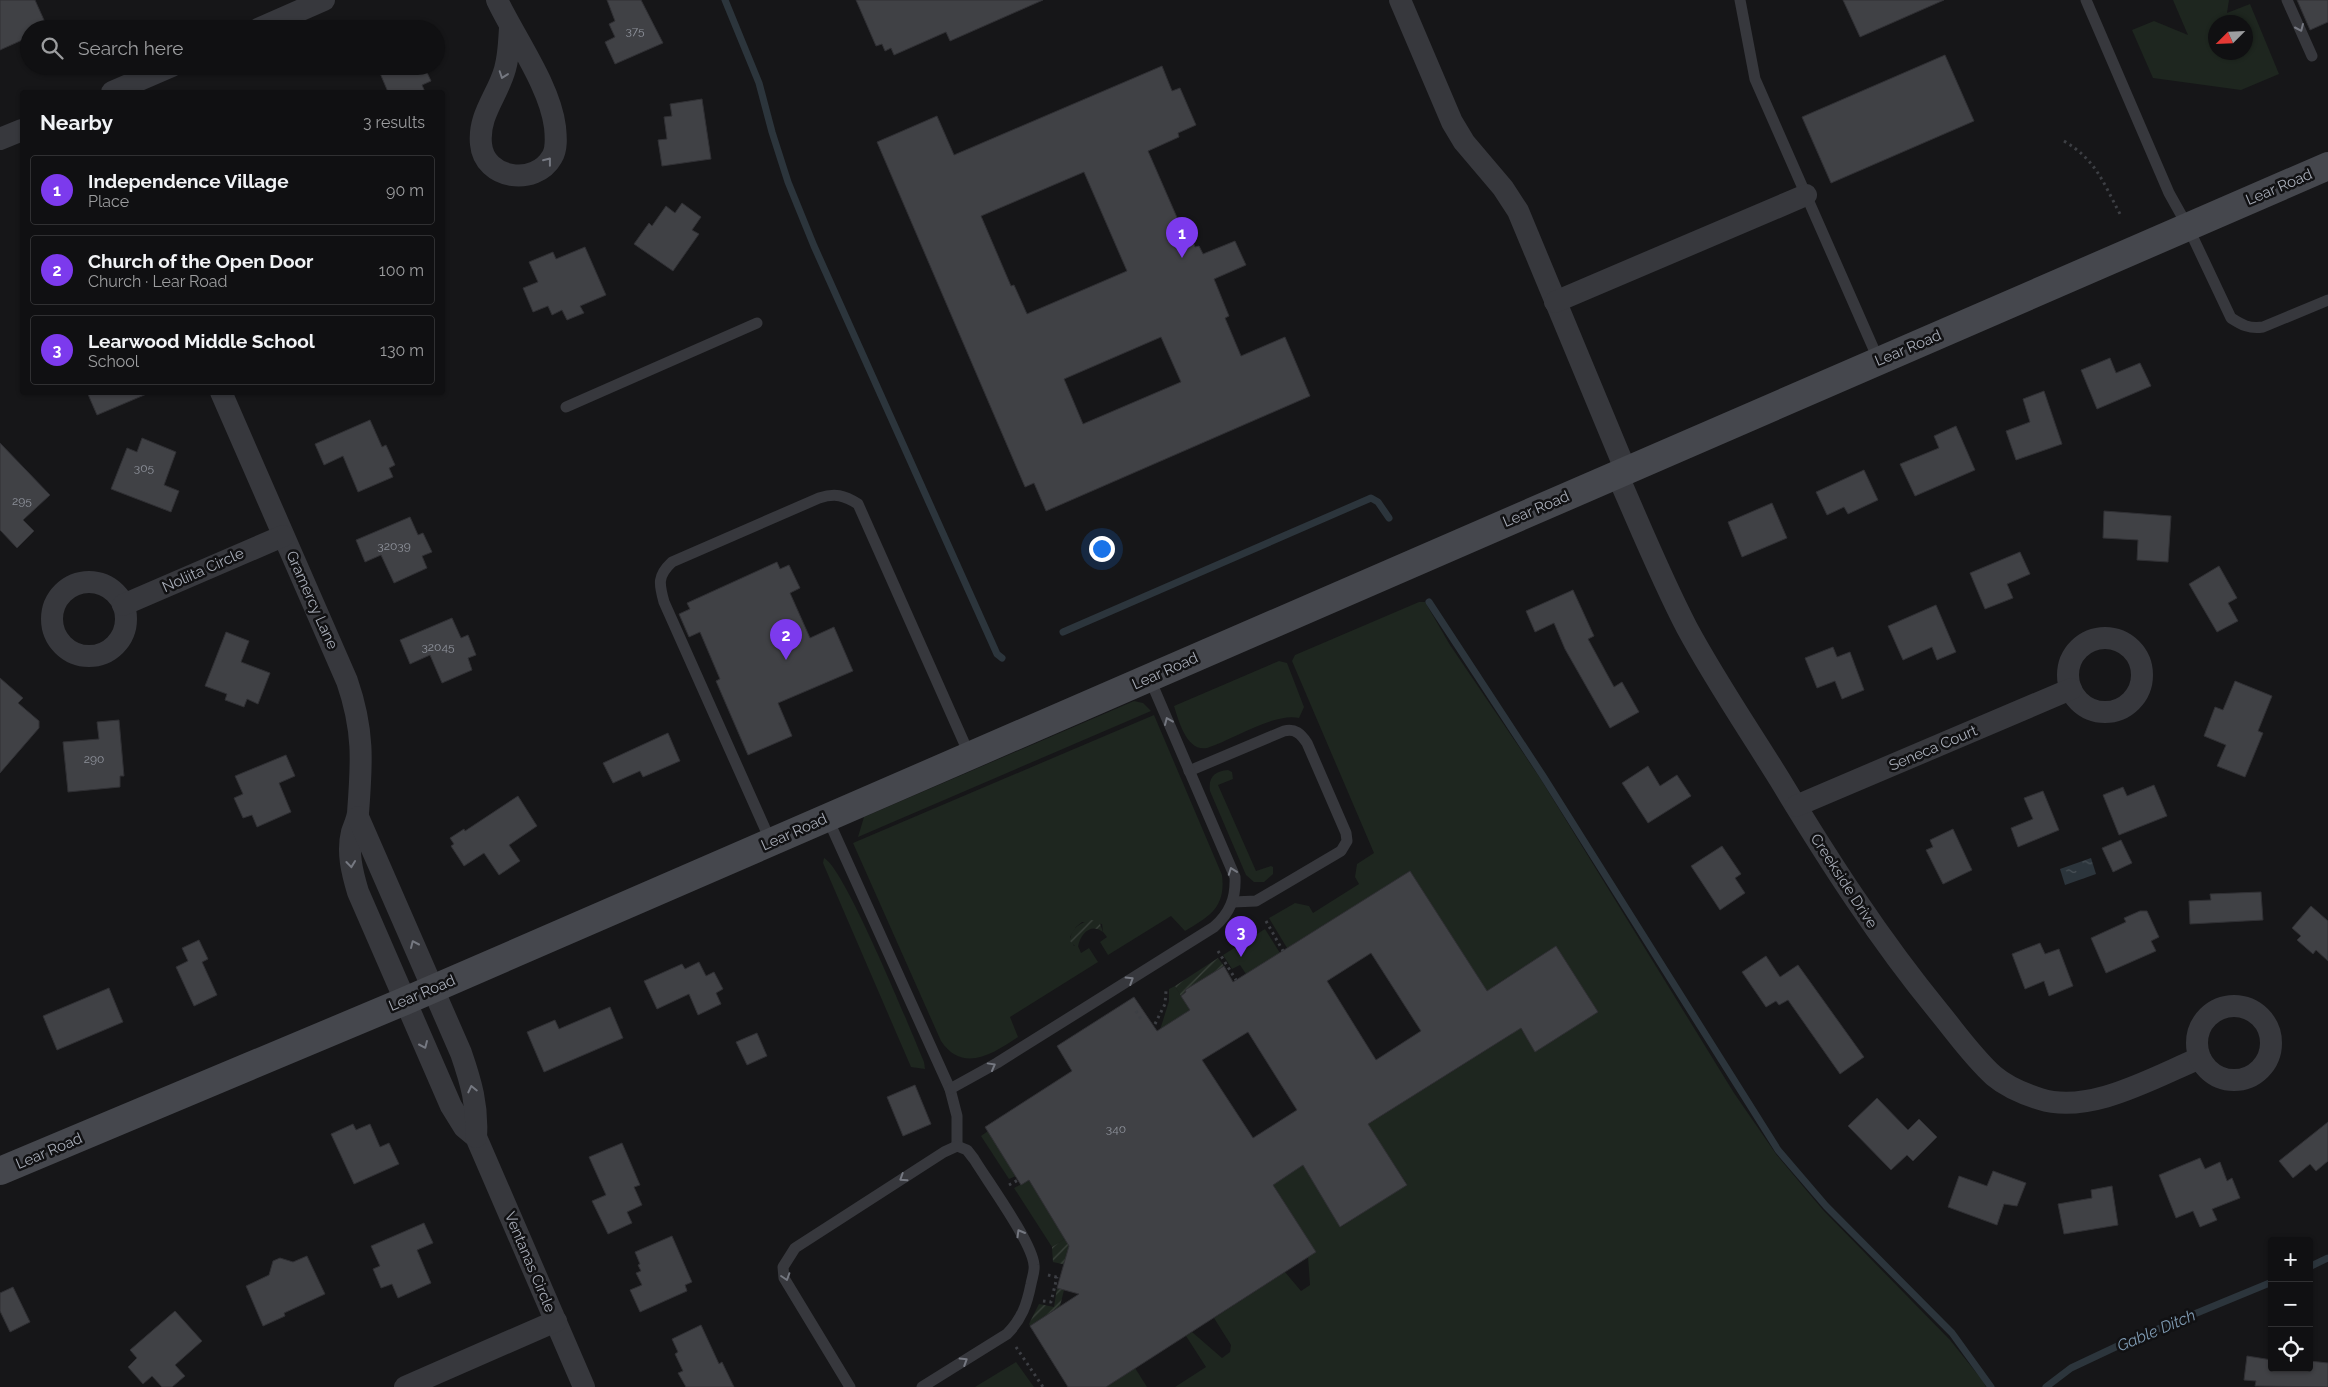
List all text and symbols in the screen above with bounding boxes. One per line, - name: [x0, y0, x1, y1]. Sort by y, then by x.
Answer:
- north arrow: [2208, 15, 2253, 60]
- search box: [20, 20, 445, 75]
- one-way arrow: [2293, 23, 2304, 32]
- house number: 375: [625, 24, 645, 38]
- icon: search: [38, 34, 66, 62]
- text: Search here: [78, 37, 184, 59]
- one-way arrow: [499, 71, 509, 79]
- text: Nearby: [40, 110, 113, 135]
- text: 3 results: [363, 113, 425, 132]
- one-way arrow: [542, 157, 551, 167]
- street label: Lear Road: [2243, 165, 2315, 209]
- text: Independence Village: [88, 170, 289, 192]
- text: 1: [53, 181, 61, 200]
- text: 90 m: [386, 181, 424, 200]
- text: Place: [88, 192, 129, 211]
- pin: 1: [1166, 217, 1198, 258]
- text: Church of the Open Door: [88, 250, 313, 272]
- text: 2: [52, 261, 62, 280]
- text: 100 m: [379, 261, 424, 280]
- text: Church · Lear Road: [88, 272, 227, 291]
- street label: Lear Road: [1872, 326, 1944, 370]
- text: Learwood Middle School: [88, 330, 315, 352]
- text: 3: [53, 341, 61, 360]
- text: 130 m: [380, 341, 424, 360]
- text: School: [88, 352, 139, 371]
- house number: 305: [134, 461, 155, 475]
- street label: Lear Road: [1500, 487, 1572, 531]
- house number: 295: [12, 494, 32, 508]
- your location: [1089, 536, 1115, 562]
- house number: 32039: [377, 539, 411, 553]
- street label: Noliita Circle: [159, 544, 247, 596]
- street label: Gramercy Lane: [282, 548, 342, 652]
- pin: 2: [770, 619, 802, 660]
- house number: 32045: [421, 640, 455, 654]
- street label: Lear Road: [1129, 648, 1201, 694]
- one-way arrow: [1164, 718, 1174, 726]
- street label: Seneca Court: [1886, 721, 1980, 775]
- house number: 290: [84, 752, 104, 766]
- street label: Lear Road: [758, 809, 830, 855]
- street label: Creekside Drive: [1807, 830, 1881, 932]
- one-way arrow: [345, 860, 356, 868]
- one-way arrow: [1228, 867, 1238, 876]
- pin: 3: [1225, 916, 1257, 957]
- one-way arrow: [409, 940, 420, 949]
- street label: Lear Road: [386, 971, 458, 1015]
- one-way arrow: [1125, 976, 1134, 986]
- one-way arrow: [418, 1040, 429, 1049]
- one-way arrow: [987, 1062, 996, 1072]
- one-way arrow: [467, 1084, 478, 1093]
- house number: 340: [1106, 1122, 1126, 1136]
- street label: Lear Road: [13, 1129, 85, 1173]
- one-way arrow: [900, 1172, 909, 1181]
- street label: Ventanas Circle: [501, 1209, 559, 1315]
- one-way arrow: [1017, 1230, 1027, 1239]
- map controls: [2268, 1237, 2313, 1372]
- button: +: [2268, 1237, 2313, 1282]
- one-way arrow: [780, 1272, 790, 1281]
- button: −: [2268, 1282, 2313, 1327]
- water label: Gable Ditch: [2114, 1305, 2198, 1356]
- button: locate: [2268, 1327, 2313, 1372]
- one-way arrow: [958, 1358, 967, 1367]

